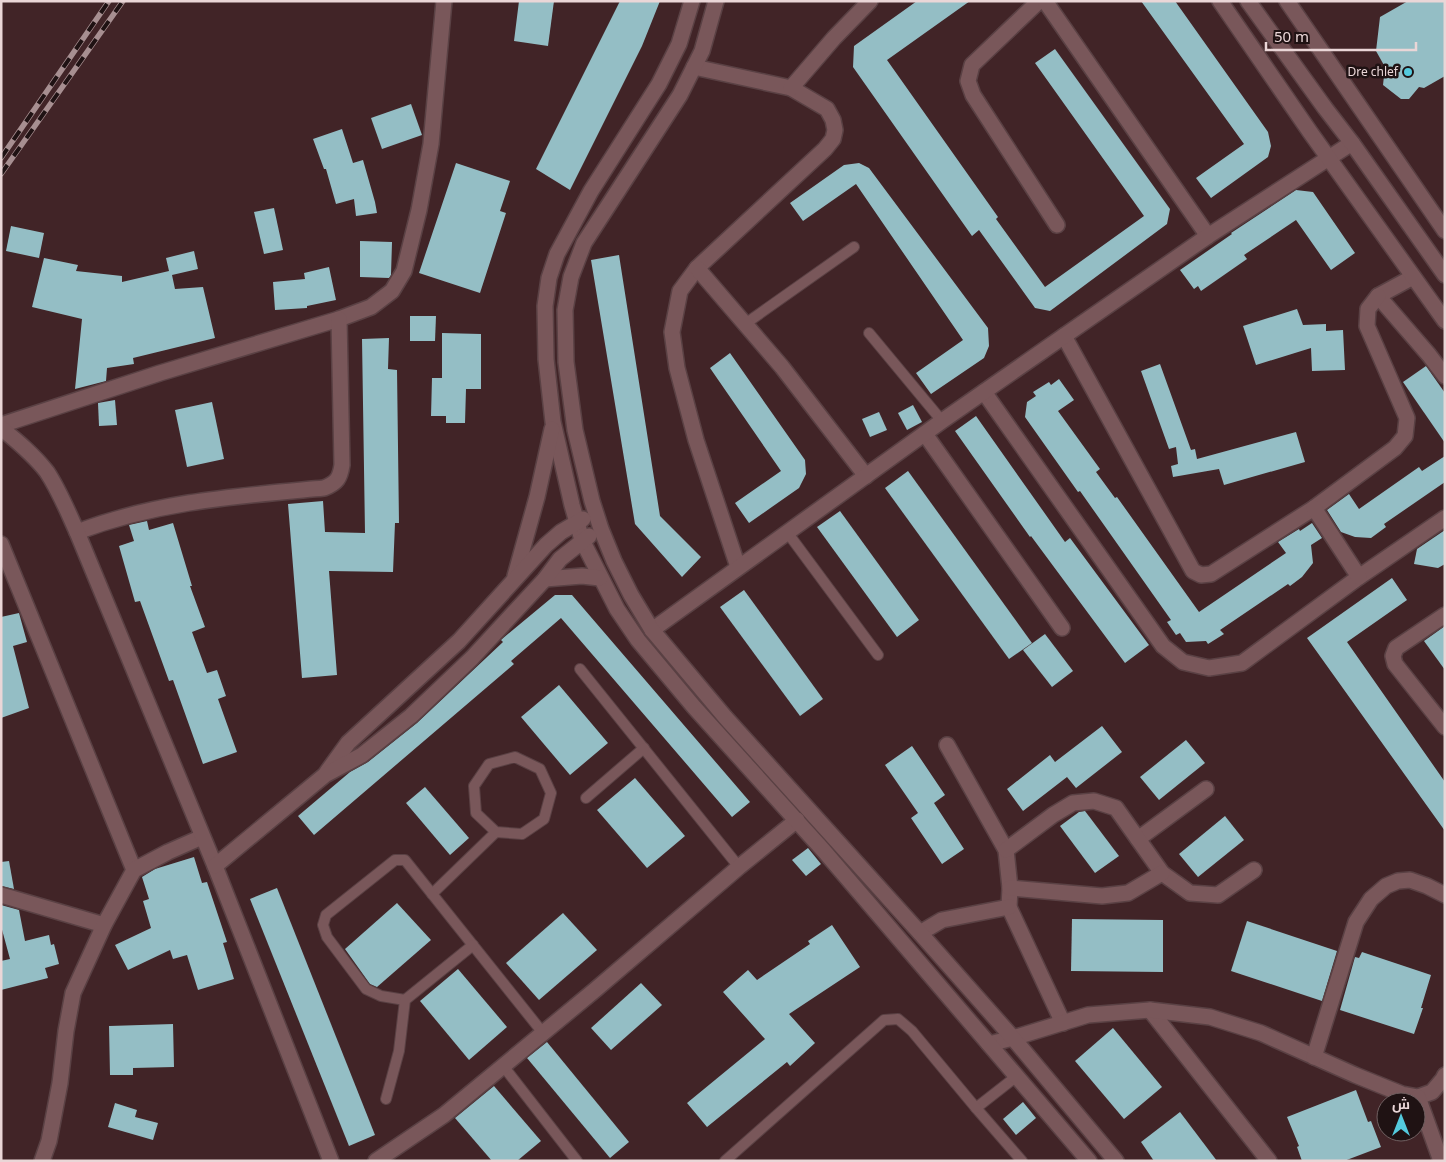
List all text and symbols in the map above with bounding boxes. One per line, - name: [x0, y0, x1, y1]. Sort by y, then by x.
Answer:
- scale bar: [1266, 20, 1416, 52]
- text: 50 m: [1274, 26, 1309, 46]
- place label: Dre chlef: [1347, 63, 1399, 80]
- marker: Dre chlef: [1402, 66, 1414, 78]
- north arrow: [1376, 1092, 1426, 1142]
- text: ش: [1392, 1094, 1410, 1113]

